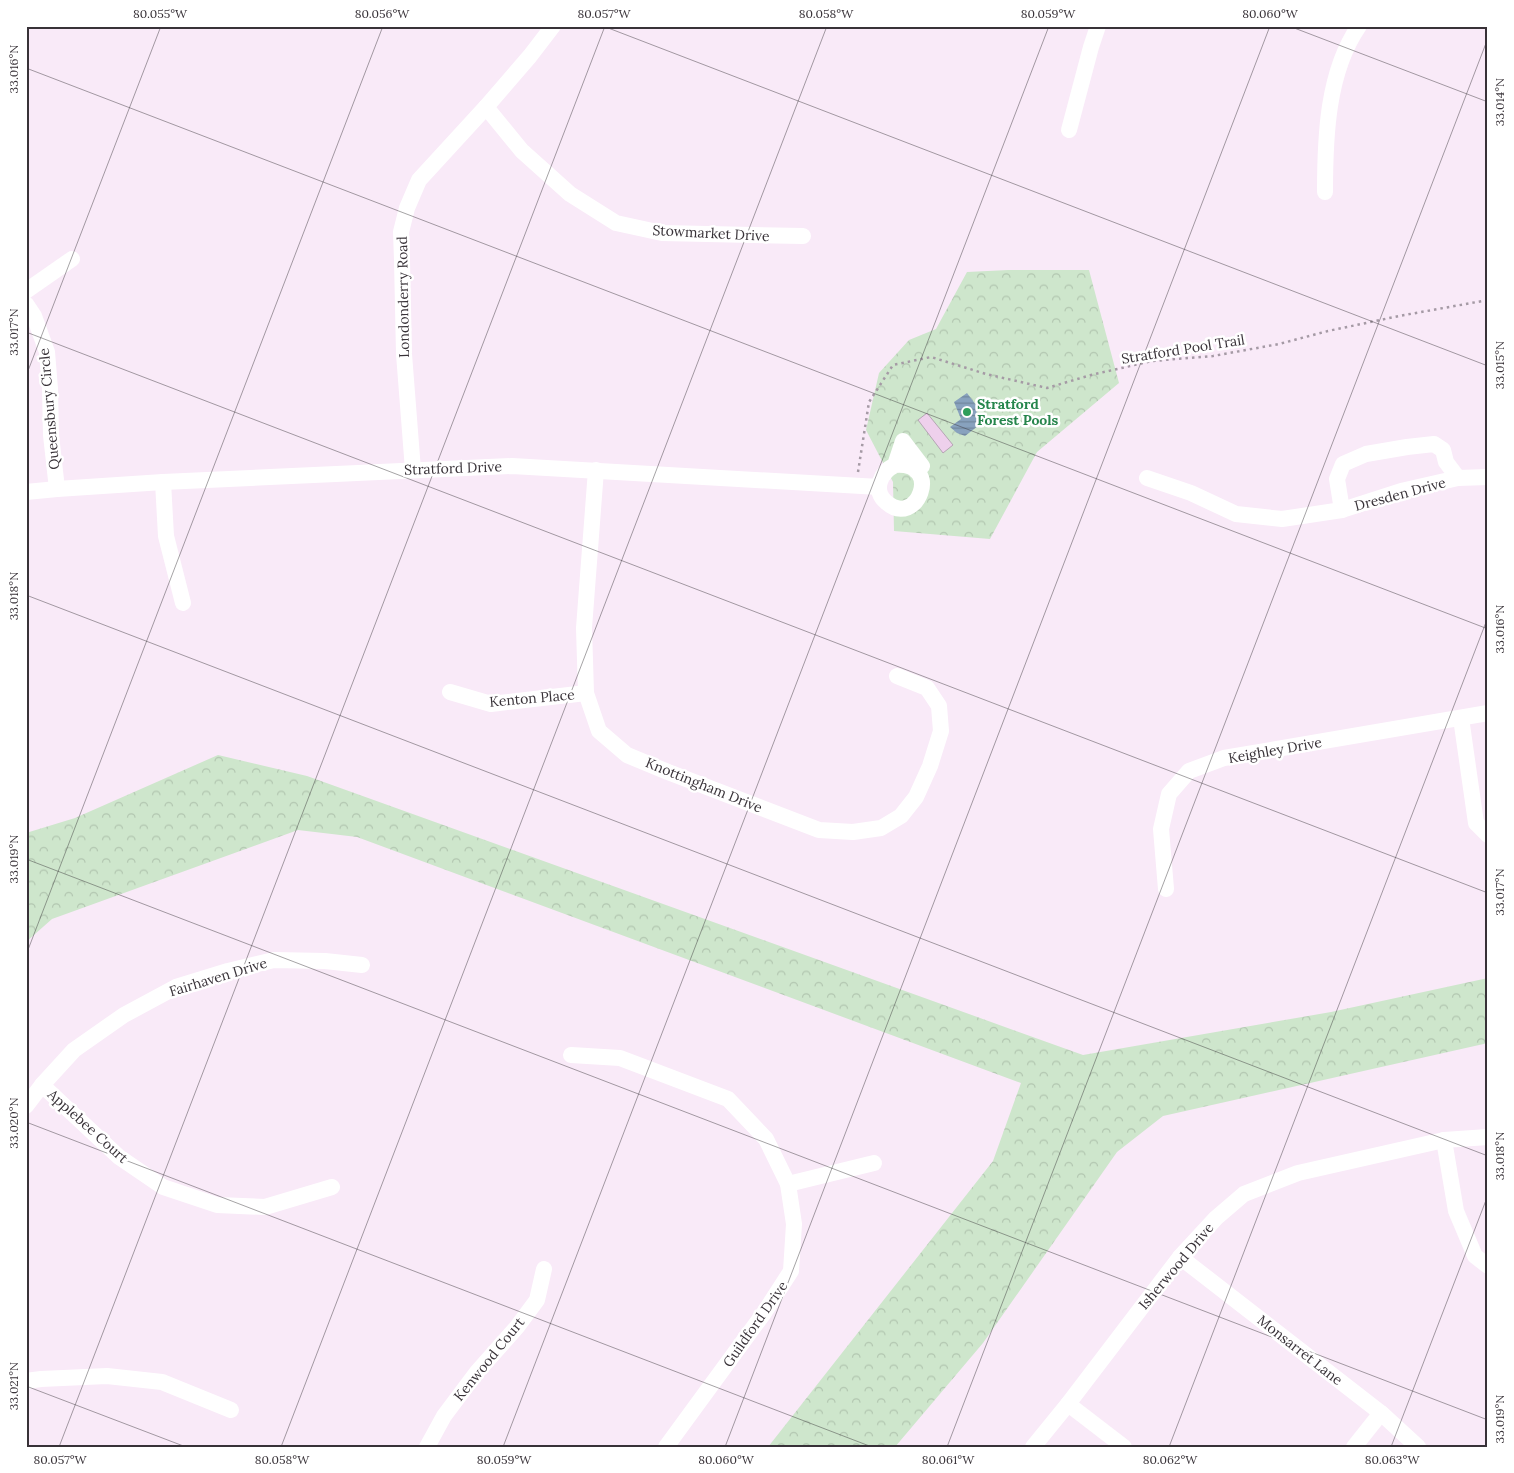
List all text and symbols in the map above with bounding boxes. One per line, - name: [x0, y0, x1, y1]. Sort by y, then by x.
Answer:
- text: 80.055°W: [133, 6, 188, 21]
- text: 80.056°W: [355, 6, 410, 21]
- text: 80.057°W: [577, 6, 632, 21]
- text: 80.058°W: [799, 6, 854, 21]
- text: 80.059°W: [1021, 6, 1076, 21]
- text: 80.060°W: [1242, 6, 1299, 21]
- text: 33.016°N: [6, 45, 21, 93]
- text: 33.014°N: [1492, 78, 1507, 126]
- street label: Stowmarket Drive: [652, 221, 770, 245]
- street label: Londonderry Road: [393, 236, 413, 358]
- text: 33.017°N: [6, 308, 21, 356]
- street label: Stratford Pool Trail: [1120, 330, 1246, 368]
- text: 33.015°N: [1492, 341, 1507, 389]
- street label: Queensbury Circle: [35, 347, 63, 471]
- place label: Stratford Forest Pools: [977, 395, 1059, 429]
- marker: Stratford Forest Pools: [961, 406, 973, 418]
- street label: Stratford Drive: [404, 457, 503, 479]
- street label: Dresden Drive: [1352, 473, 1448, 515]
- text: 33.018°N: [6, 572, 21, 620]
- text: 33.016°N: [1492, 605, 1507, 653]
- street label: Kenton Place: [489, 685, 576, 711]
- street label: Keighley Drive: [1227, 733, 1324, 767]
- street label: Knottingham Drive: [643, 753, 765, 817]
- text: 33.019°N: [6, 835, 21, 883]
- text: 33.017°N: [1492, 868, 1507, 916]
- street label: Fairhaven Drive: [167, 953, 270, 1000]
- street label: Applebee Court: [43, 1085, 132, 1167]
- text: 33.020°N: [6, 1097, 21, 1149]
- text: 33.018°N: [1492, 1132, 1507, 1180]
- street label: Isherwood Drive: [1134, 1219, 1218, 1313]
- street label: Guildford Drive: [719, 1277, 792, 1371]
- street label: Monsarret Lane: [1254, 1311, 1347, 1389]
- street label: Kenwood Court: [450, 1313, 529, 1405]
- text: 33.021°N: [6, 1362, 21, 1410]
- text: 33.019°N: [1492, 1395, 1507, 1443]
- text: 80.057°W: [33, 1452, 88, 1467]
- text: 80.058°W: [255, 1452, 310, 1467]
- text: 80.059°W: [477, 1452, 532, 1467]
- text: 80.060°W: [698, 1452, 755, 1467]
- text: 80.061°W: [922, 1452, 975, 1467]
- text: 80.062°W: [1143, 1452, 1198, 1467]
- text: 80.063°W: [1365, 1452, 1420, 1467]

